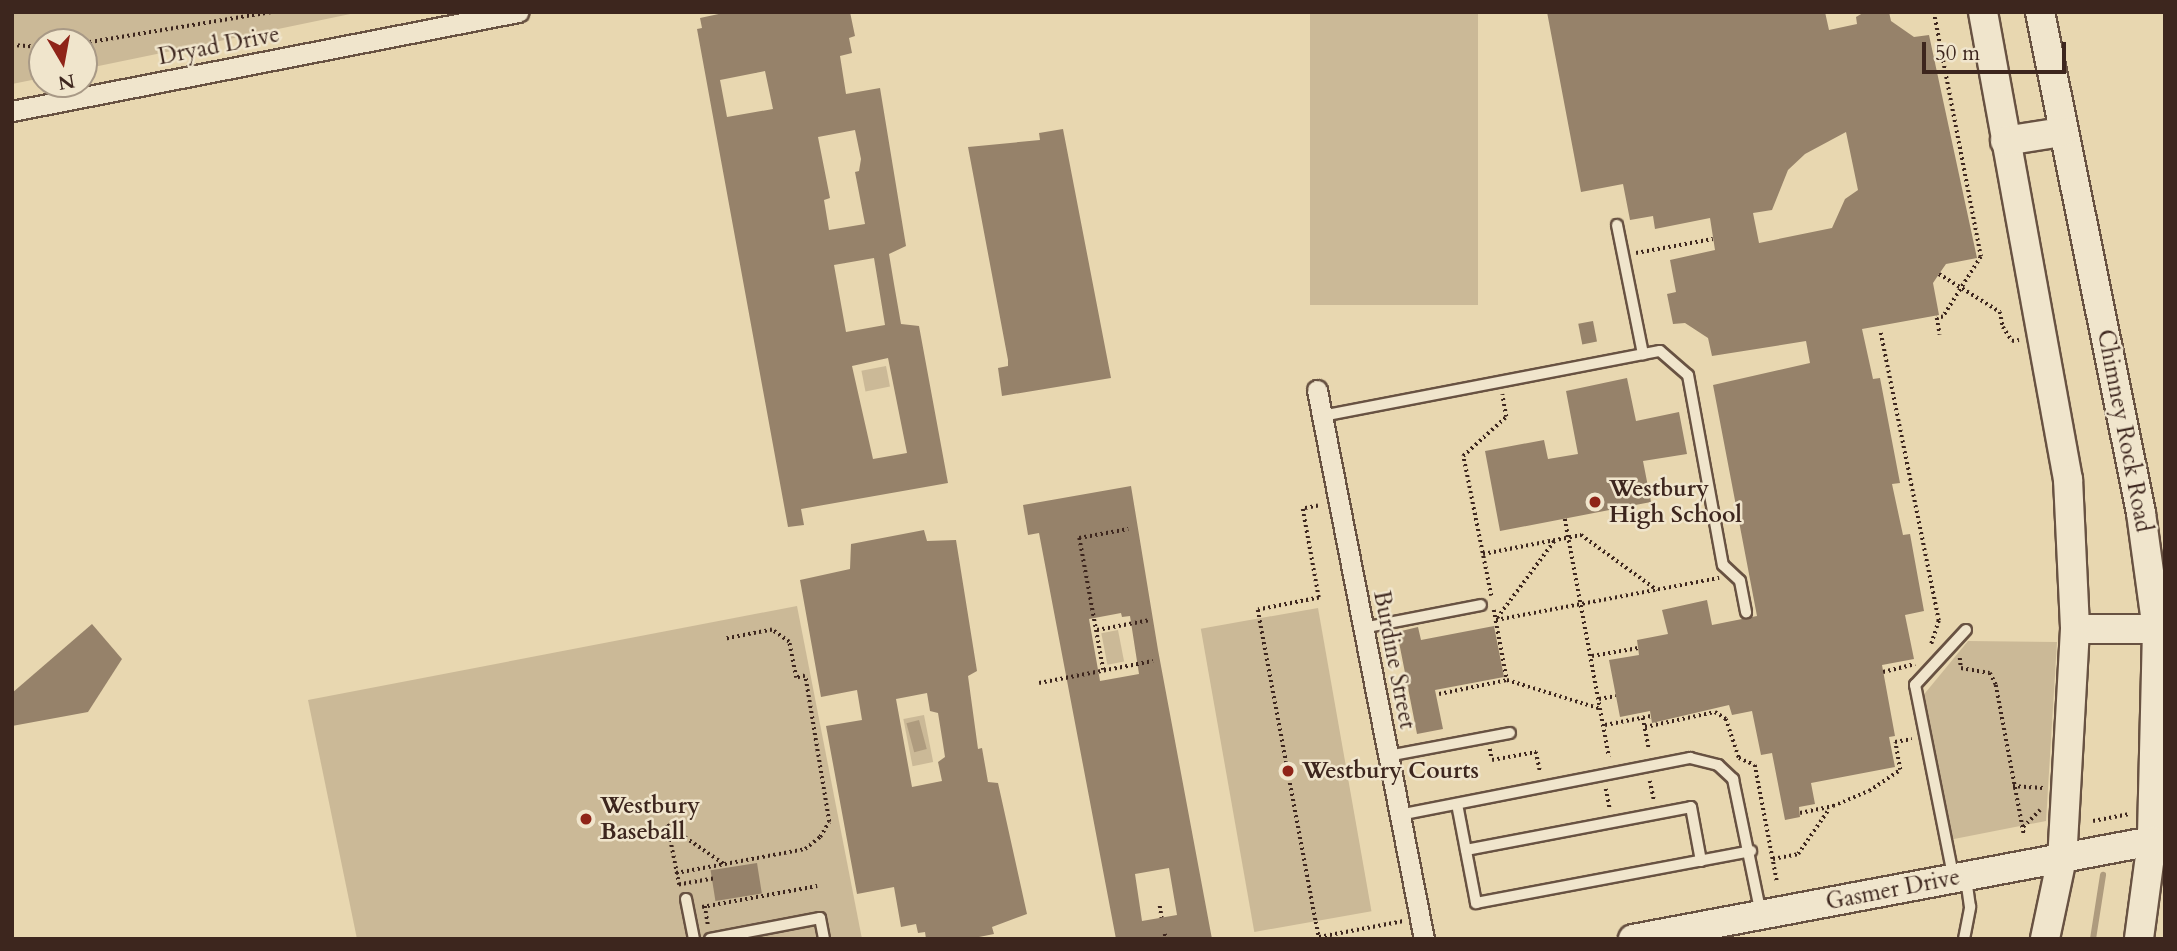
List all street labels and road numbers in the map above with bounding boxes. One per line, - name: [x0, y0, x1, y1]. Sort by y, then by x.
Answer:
- street label: Dryad Drive: [156, 21, 282, 71]
- street label: Chimney Rock Road: [2091, 327, 2157, 535]
- street label: Burdine Street: [1367, 588, 1421, 732]
- street label: Gasmer Drive: [1824, 863, 1962, 917]

